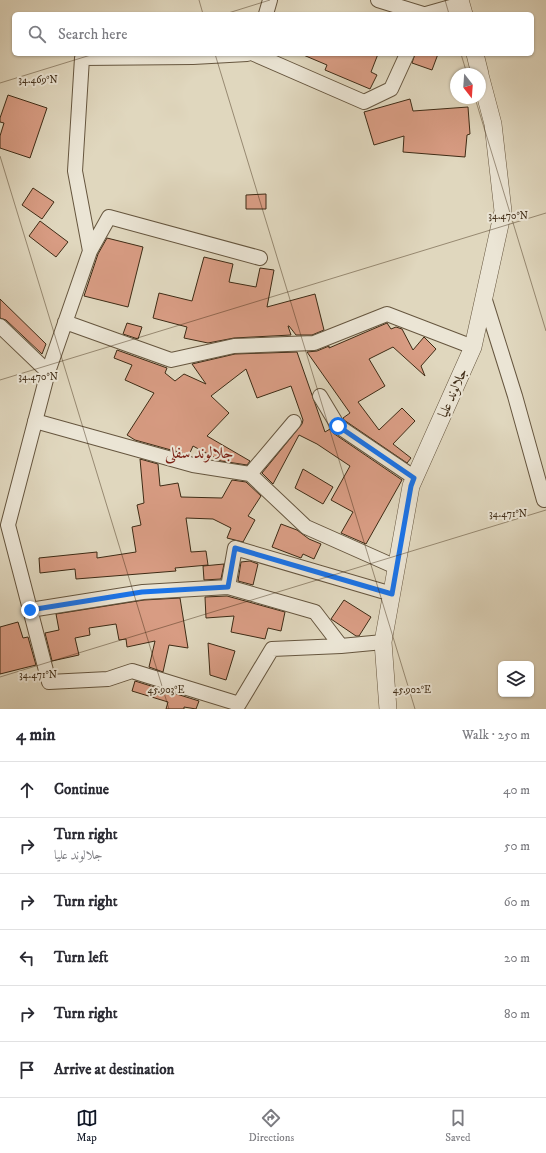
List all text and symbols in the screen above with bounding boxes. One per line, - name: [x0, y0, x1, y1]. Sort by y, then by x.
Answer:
- search box: [12, 12, 534, 56]
- icon: search: [26, 23, 48, 45]
- text: Search here: [58, 25, 127, 44]
- north arrow: [450, 68, 486, 104]
- text: 34.469°N: [18, 74, 58, 86]
- text: 34.470°N: [488, 210, 528, 222]
- street label: جلالوند علیا: [434, 365, 472, 421]
- text: 34.470°N: [18, 371, 58, 383]
- route start: [329, 417, 347, 435]
- district label: جلالوند سفلی: [165, 443, 233, 464]
- text: 34.471°N: [489, 508, 527, 520]
- route end: [21, 601, 39, 619]
- map controls: [498, 661, 534, 697]
- button: layers: [498, 661, 534, 697]
- text: 34.471°N: [19, 669, 57, 681]
- text: 45.903°E: [147, 684, 185, 696]
- text: 45.902°E: [393, 684, 431, 696]
- text: 4 min: [16, 724, 55, 746]
- text: Walk · 250 m: [462, 727, 530, 743]
- icon: ahead: [16, 779, 38, 801]
- text: Continue: [54, 780, 109, 799]
- text: 40 m: [503, 782, 530, 798]
- text: Turn right: [54, 825, 117, 844]
- icon: right: [16, 835, 38, 857]
- text: 50 m: [504, 838, 530, 854]
- text: جلالوند علیا: [54, 847, 103, 863]
- icon: right: [16, 891, 38, 913]
- text: Turn right: [54, 892, 117, 911]
- text: 60 m: [504, 894, 530, 910]
- icon: left: [16, 947, 38, 969]
- text: Turn left: [54, 948, 108, 967]
- text: 20 m: [504, 950, 530, 966]
- icon: right: [16, 1003, 38, 1025]
- text: Turn right: [54, 1004, 117, 1023]
- text: 80 m: [504, 1006, 530, 1022]
- icon: arrive: [16, 1059, 38, 1081]
- text: Arrive at destination: [54, 1060, 174, 1079]
- tab: Map: [76, 1107, 98, 1145]
- tab: Directions: [249, 1107, 294, 1145]
- tab: Saved: [445, 1107, 470, 1145]

